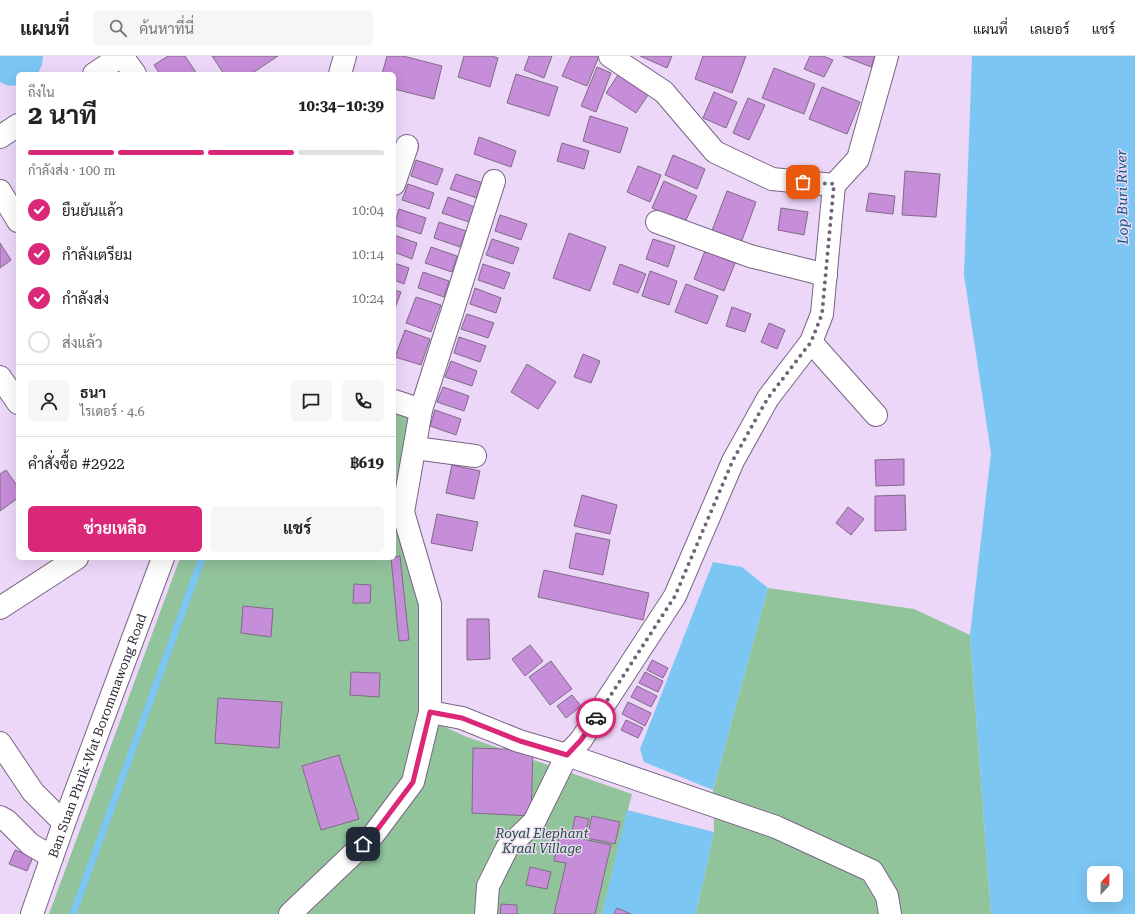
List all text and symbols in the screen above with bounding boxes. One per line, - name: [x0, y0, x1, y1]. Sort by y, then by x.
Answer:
- search box: [93, 10, 373, 46]
- text: แผนที่: [20, 17, 69, 40]
- icon: search: [107, 17, 129, 39]
- text: ค้นหาที่นี่: [139, 20, 194, 38]
- text: แผนที่: [973, 21, 1008, 37]
- text: เลเยอร์: [1030, 21, 1070, 37]
- text: แชร์: [1092, 21, 1115, 37]
- text: ถึงใน: [28, 85, 55, 100]
- text: 10:34–10:39: [298, 97, 384, 115]
- text: 2 นาที: [28, 100, 97, 130]
- water label: Lop Buri River: [1113, 149, 1131, 246]
- text: กำลังส่ง · 100 m: [28, 163, 116, 178]
- pin: [786, 165, 820, 199]
- icon: bag: [792, 171, 814, 193]
- icon: check: [28, 199, 50, 221]
- text: ยืนยันแล้ว: [62, 202, 123, 220]
- text: 10:04: [352, 203, 384, 218]
- icon: check: [28, 243, 50, 265]
- text: กำลังเตรียม: [62, 246, 132, 264]
- text: 10:14: [352, 247, 384, 262]
- icon: check: [28, 287, 50, 309]
- text: กำลังส่ง: [62, 290, 109, 308]
- text: 10:24: [352, 291, 384, 306]
- text: ส่งแล้ว: [62, 334, 103, 352]
- button: person: [28, 380, 70, 422]
- button: chat: [290, 380, 332, 422]
- button: phone: [342, 380, 384, 422]
- text: ธนา: [80, 384, 106, 402]
- text: ไรเดอร์ · 4.6: [80, 404, 145, 419]
- text: ฿619: [350, 454, 384, 472]
- text: คำสั่งซื้อ #2922: [28, 455, 125, 473]
- button: ช่วยเหลือ: [28, 506, 202, 552]
- button: แชร์: [210, 506, 384, 552]
- street label: Ban Suan Phrik-Wat Borommawong Road: [45, 611, 150, 860]
- courier: [576, 698, 616, 738]
- icon: car: [585, 707, 607, 729]
- park label: Royal Elephant Kraal Village: [495, 826, 589, 856]
- pin: [346, 827, 380, 861]
- icon: home: [352, 833, 374, 855]
- north arrow: [1087, 866, 1123, 902]
- map controls: [1087, 866, 1123, 902]

